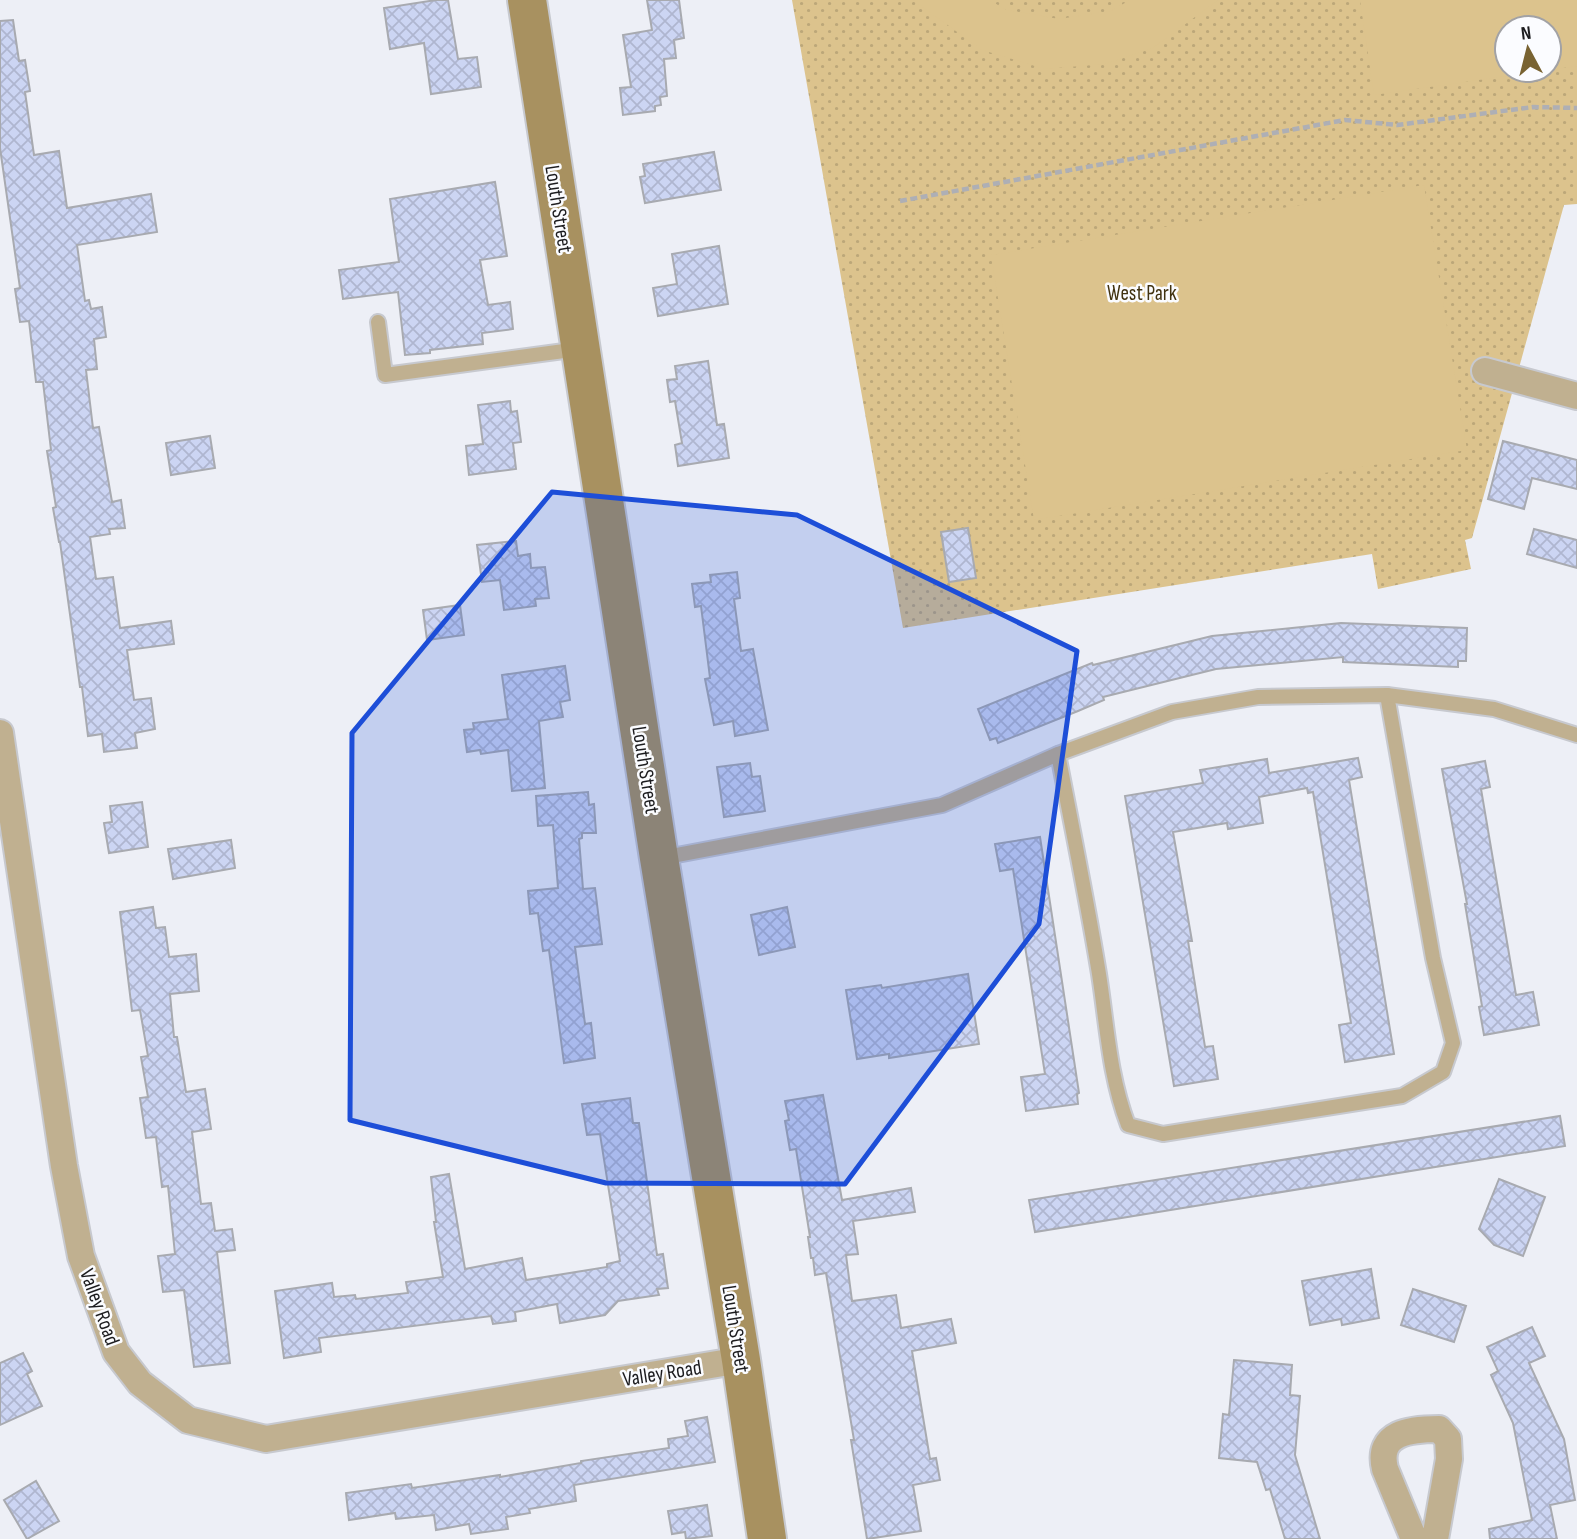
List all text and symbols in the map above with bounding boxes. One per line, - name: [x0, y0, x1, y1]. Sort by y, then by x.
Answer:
- north arrow: [1493, 14, 1563, 84]
- text: N: [1520, 22, 1533, 46]
- street label: Louth Street: [539, 164, 578, 255]
- park label: West Park: [1107, 281, 1177, 306]
- street label: Louth Street: [626, 725, 665, 816]
- street label: Valley Road: [74, 1266, 125, 1349]
- street label: Louth Street: [716, 1284, 755, 1375]
- street label: Valley Road: [621, 1355, 703, 1392]

